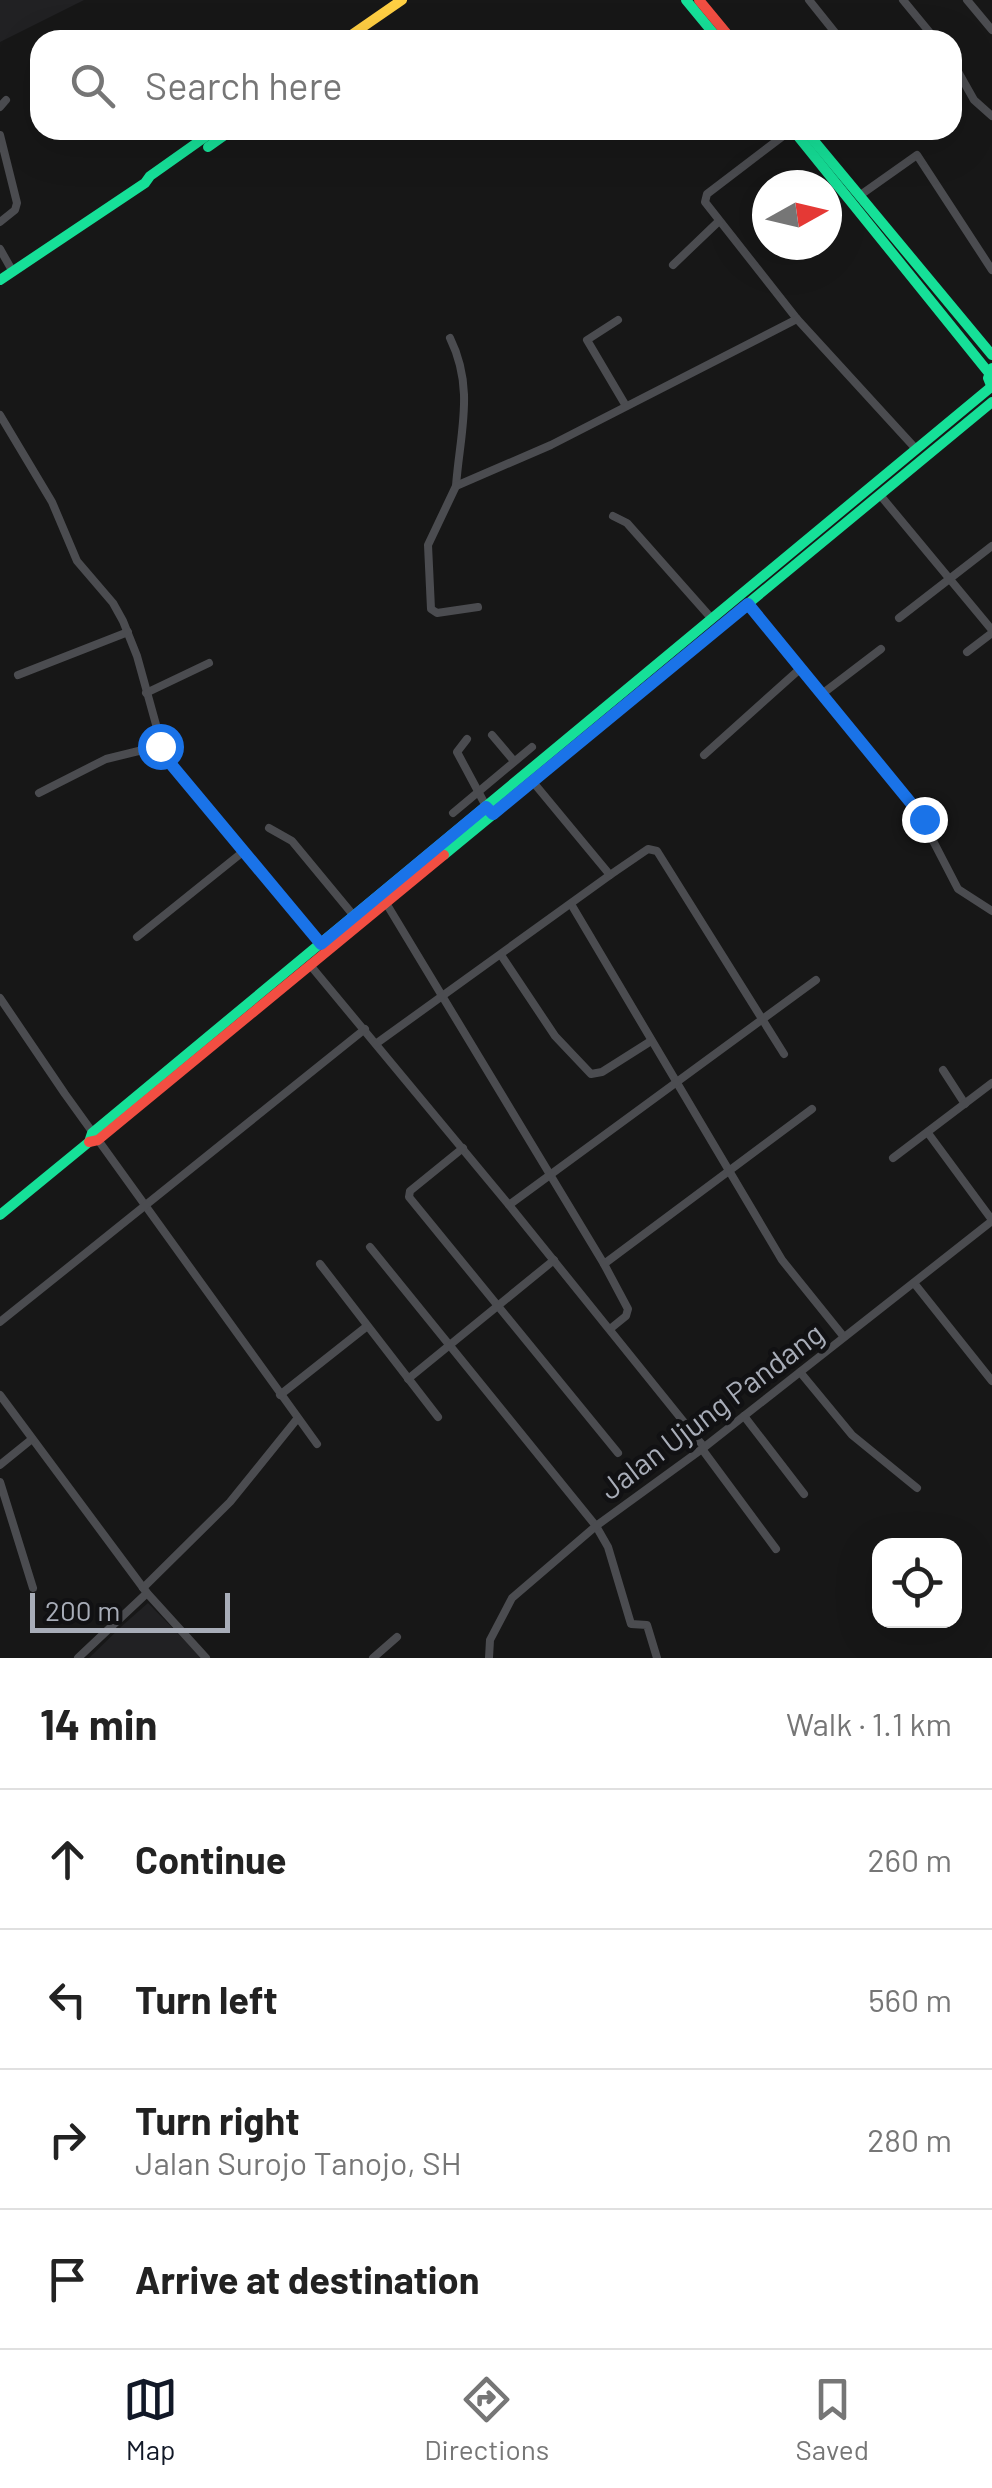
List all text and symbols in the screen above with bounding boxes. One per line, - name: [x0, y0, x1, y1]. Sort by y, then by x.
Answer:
- search box: [30, 30, 962, 140]
- icon: search: [65, 58, 120, 113]
- text: Search here: [145, 62, 343, 108]
- north arrow: [752, 170, 842, 260]
- route start: [138, 724, 184, 770]
- route end: [902, 797, 948, 843]
- street label: Jalan Ujung Pandang: [592, 1314, 830, 1506]
- map controls: [872, 1538, 962, 1628]
- button: locate: [872, 1538, 962, 1628]
- scale bar: [30, 1588, 230, 1632]
- text: 200 m: [45, 1593, 120, 1627]
- text: 14 min: [40, 1698, 157, 1748]
- text: Walk · 1.1 km: [786, 1704, 952, 1742]
- icon: ahead: [40, 1832, 95, 1887]
- text: Continue: [135, 1836, 286, 1882]
- text: 260 m: [867, 1840, 952, 1878]
- icon: left: [40, 1972, 95, 2027]
- text: Turn left: [135, 1976, 278, 2022]
- text: 560 m: [868, 1980, 952, 2018]
- text: Turn right: [135, 2097, 300, 2143]
- icon: right: [40, 2112, 95, 2167]
- text: 280 m: [867, 2120, 952, 2158]
- text: Jalan Surojo Tanojo, SH: [135, 2143, 462, 2181]
- icon: arrive: [40, 2252, 95, 2307]
- text: Arrive at destination: [135, 2256, 480, 2302]
- tab: Map: [123, 2372, 178, 2466]
- tab: Directions: [424, 2372, 549, 2466]
- tab: Saved: [795, 2372, 869, 2466]

